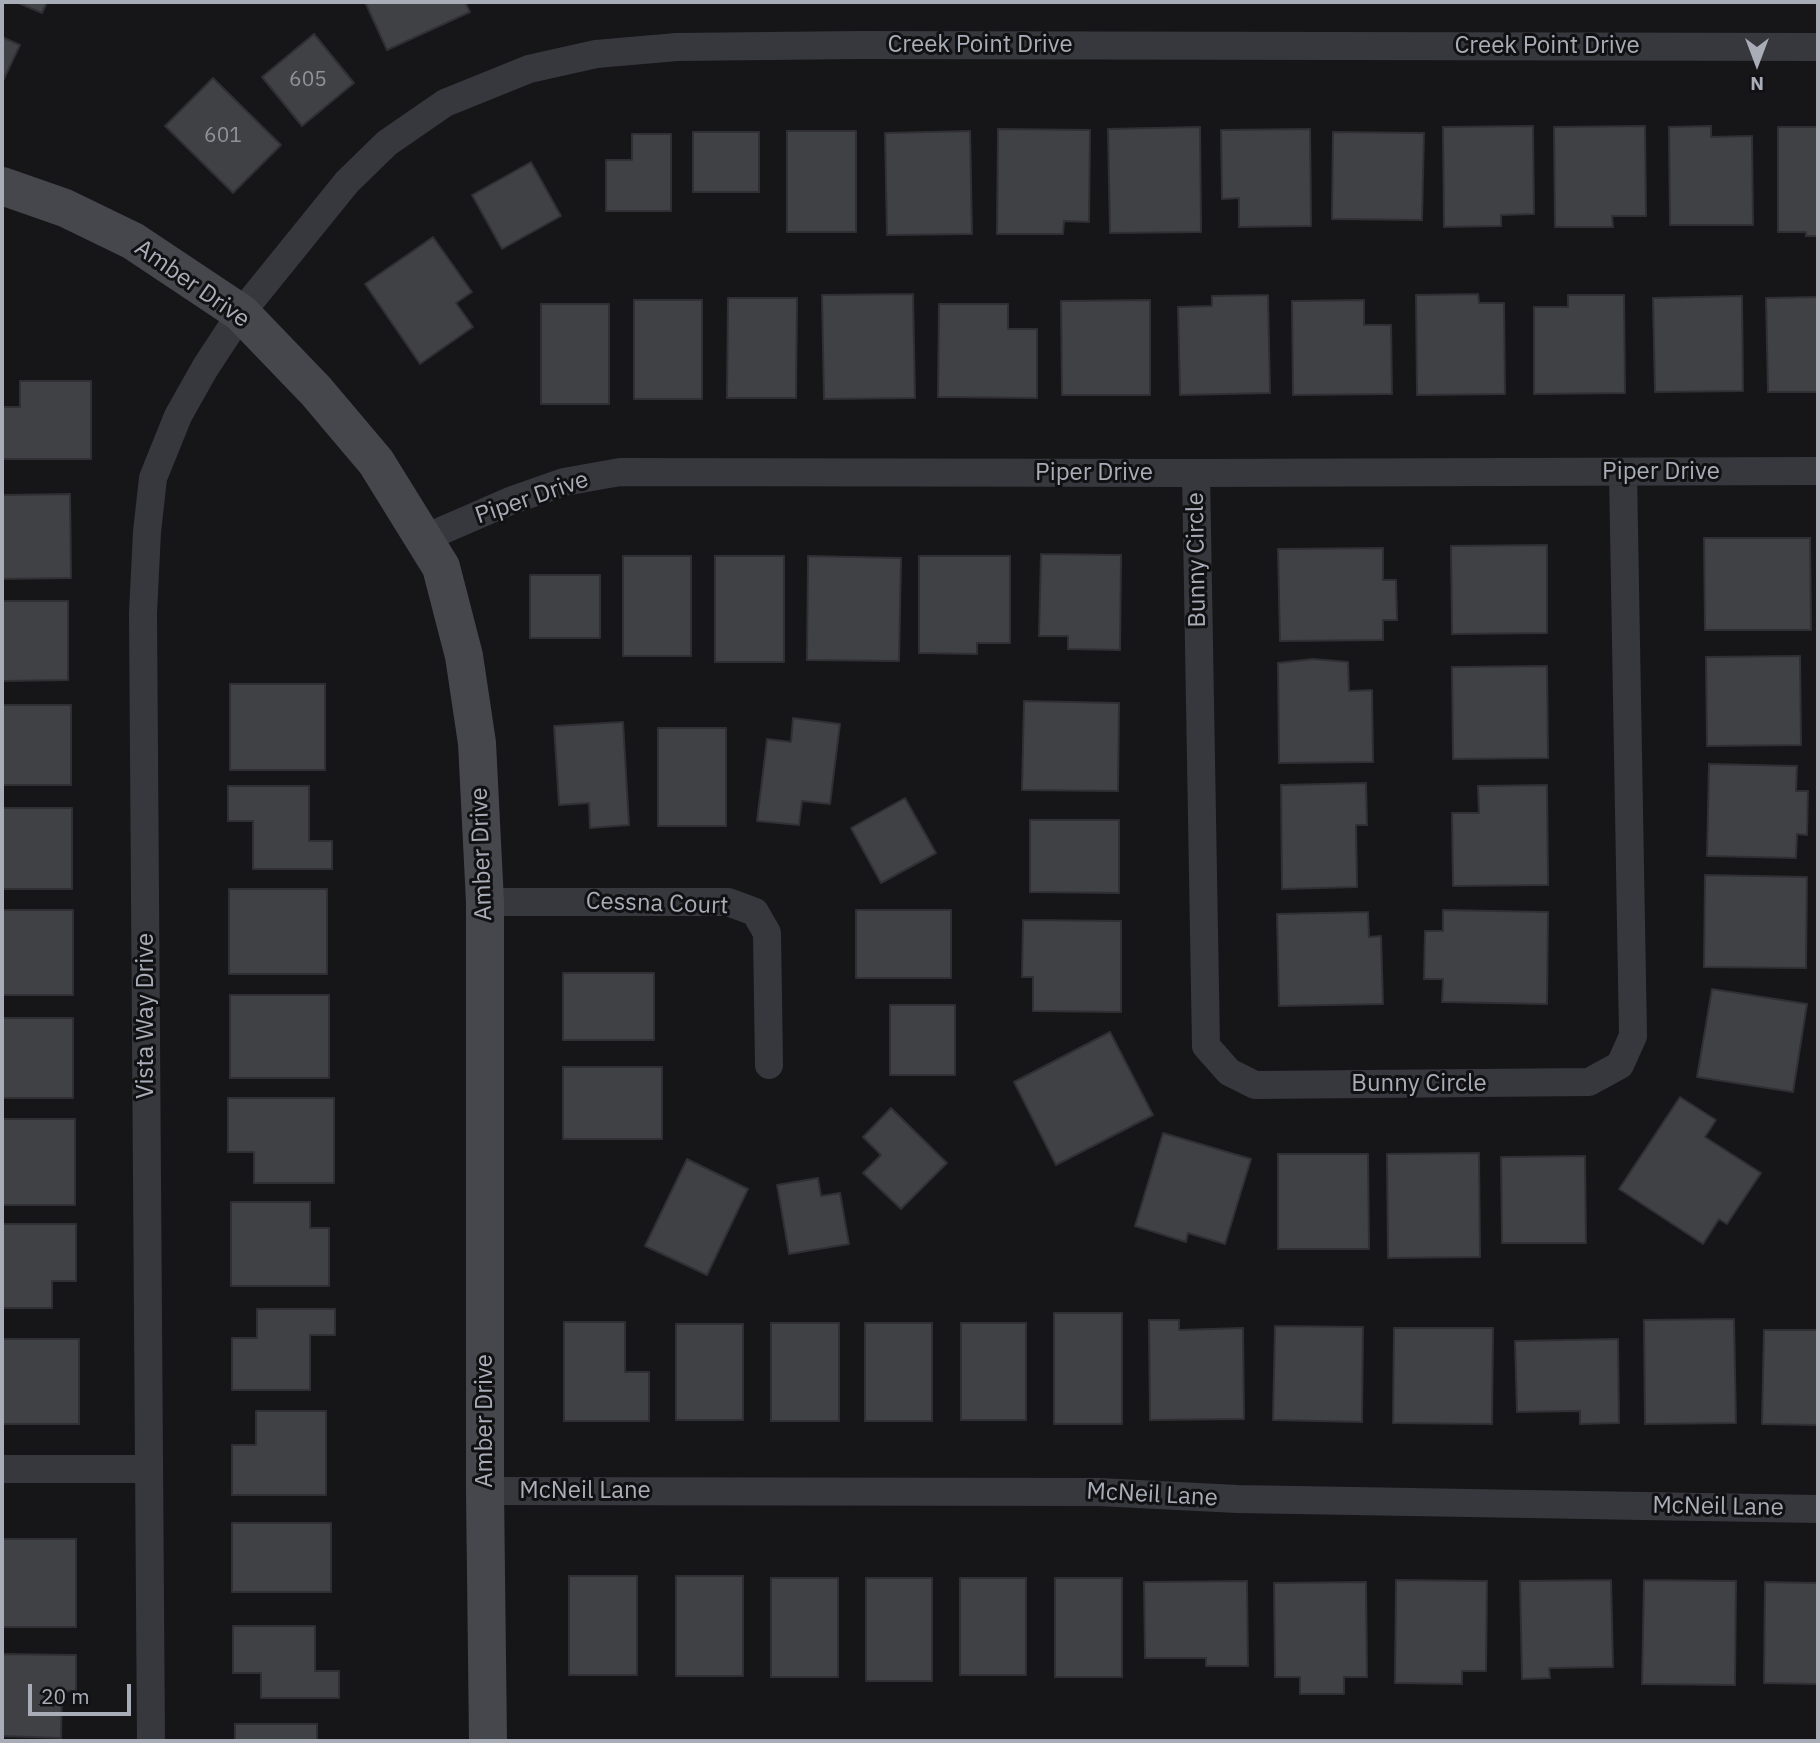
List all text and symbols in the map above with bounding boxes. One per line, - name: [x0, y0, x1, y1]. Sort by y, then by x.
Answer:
- north arrow: [1722, 28, 1792, 98]
- street label: Creek Point Drive: [887, 31, 1073, 59]
- street label: Creek Point Drive: [1454, 32, 1640, 60]
- house number: 605: [289, 67, 327, 93]
- text: N: [1750, 72, 1764, 96]
- house number: 601: [204, 123, 242, 149]
- street label: Amber Drive: [129, 234, 255, 334]
- street label: Piper Drive: [1602, 458, 1720, 486]
- street label: Piper Drive: [1035, 459, 1153, 487]
- street label: Piper Drive: [472, 465, 592, 531]
- street label: Bunny Circle: [1181, 492, 1213, 628]
- street label: Amber Drive: [465, 787, 499, 921]
- street label: Cessna Court: [585, 887, 729, 921]
- street label: Vista Way Drive: [132, 933, 160, 1099]
- street label: Bunny Circle: [1351, 1070, 1487, 1098]
- street label: Amber Drive: [471, 1354, 499, 1488]
- street label: McNeil Lane: [519, 1477, 651, 1505]
- street label: McNeil Lane: [1086, 1477, 1218, 1513]
- street label: McNeil Lane: [1652, 1491, 1784, 1523]
- scale bar: [32, 1670, 135, 1714]
- text: 20 m: [41, 1682, 90, 1710]

